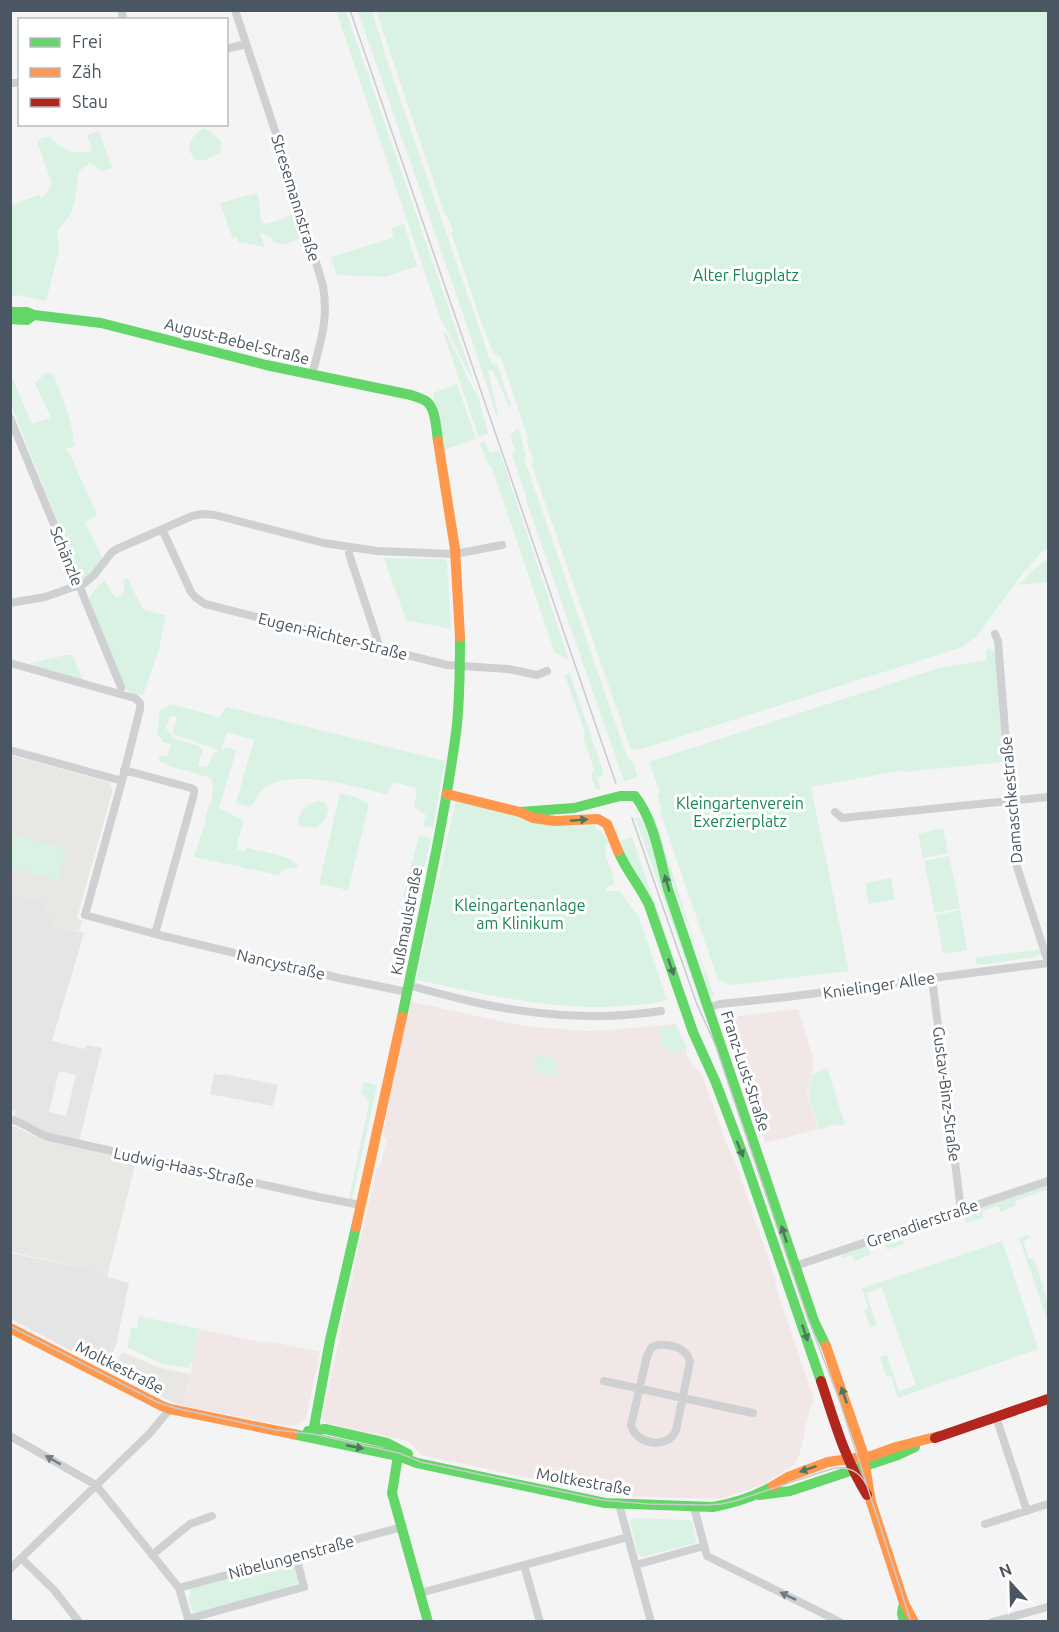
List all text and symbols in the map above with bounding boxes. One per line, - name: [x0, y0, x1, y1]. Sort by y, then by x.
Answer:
- legend: [18, 18, 228, 126]
- text: Frei: [72, 31, 102, 51]
- text: Zäh: [72, 61, 102, 81]
- text: Stau: [72, 91, 108, 111]
- street label: Stresemannstraße: [268, 132, 324, 264]
- park label: Alter Flugplatz: [693, 266, 799, 284]
- street label: August-Bebel-Straße: [163, 314, 311, 368]
- street label: Schänzle: [47, 524, 87, 588]
- street label: Eugen-Richter-Straße: [257, 609, 409, 663]
- street label: Damaschkestraße: [996, 736, 1026, 864]
- park label: Kleingartenverein Exerzierplatz: [676, 794, 804, 830]
- one-way arrow: [570, 815, 589, 825]
- street label: Kußmaulstraße: [387, 865, 425, 977]
- one-way arrow: [662, 874, 671, 892]
- park label: Kleingartenanlage am Klinikum: [454, 896, 586, 932]
- street label: Nancystraße: [235, 945, 327, 983]
- one-way arrow: [666, 958, 676, 976]
- street label: Knielinger Allee: [822, 968, 936, 1002]
- street label: Franz-Lust-Straße: [718, 1008, 774, 1134]
- street label: Gustav-Binz-Straße: [930, 1025, 964, 1163]
- one-way arrow: [735, 1141, 745, 1159]
- street label: Ludwig-Haas-Straße: [112, 1143, 256, 1191]
- street label: Grenadierstraße: [864, 1195, 980, 1251]
- one-way arrow: [779, 1225, 789, 1243]
- one-way arrow: [800, 1324, 810, 1342]
- street label: Moltkestraße: [73, 1337, 167, 1397]
- one-way arrow: [838, 1386, 848, 1404]
- one-way arrow: [346, 1443, 365, 1452]
- one-way arrow: [45, 1455, 61, 1466]
- street label: Moltkestraße: [535, 1464, 633, 1498]
- one-way arrow: [799, 1465, 817, 1475]
- street label: Nibelungenstraße: [226, 1532, 356, 1582]
- north arrow: [981, 1554, 1041, 1614]
- text: N: [996, 1560, 1014, 1581]
- one-way arrow: [779, 1591, 796, 1600]

